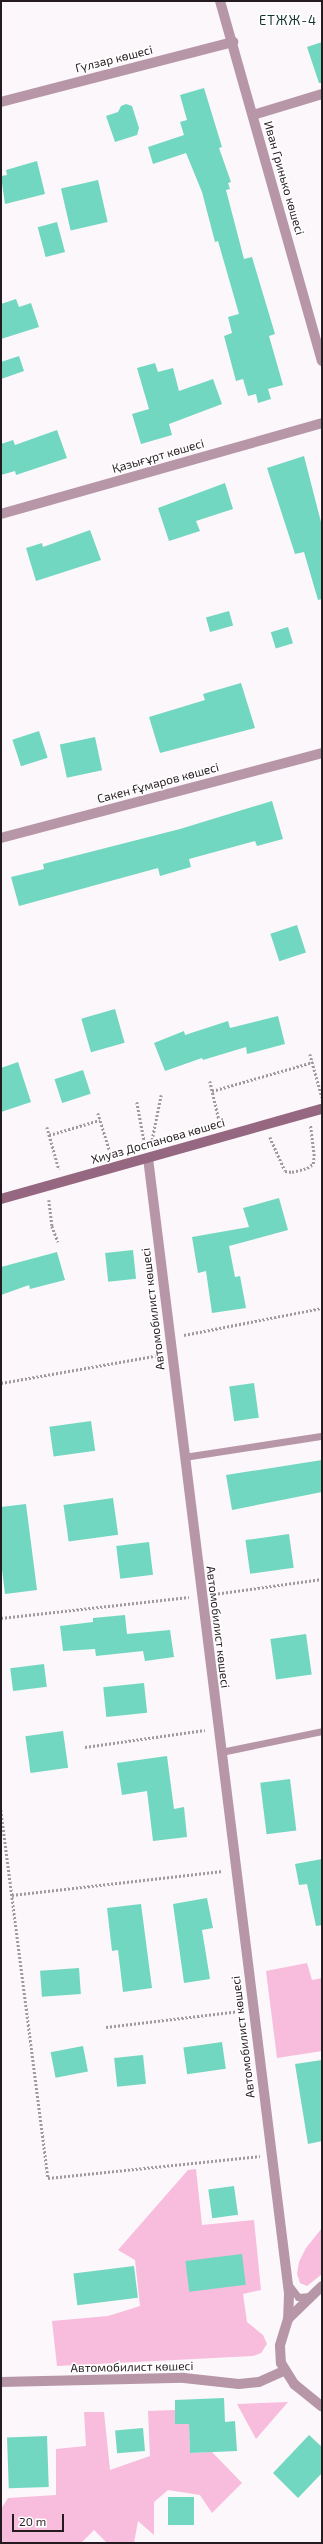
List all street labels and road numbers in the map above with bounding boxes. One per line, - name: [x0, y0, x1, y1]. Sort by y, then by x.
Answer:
- street label: Гүлзар көшесі: [74, 42, 154, 76]
- street label: Иван Гринько көшесі: [261, 119, 307, 237]
- street label: Қазығұрт көшесі: [110, 436, 206, 476]
- street label: Сакен Ғұмаров көшесі: [96, 760, 220, 806]
- street label: Хиуаз Доспанова көшесі: [89, 1115, 227, 1167]
- street label: Автомобилист көшесі: [138, 1247, 168, 1371]
- street label: Автомобилист көшесі: [203, 1565, 233, 1689]
- street label: Автомобилист көшесі: [228, 1975, 258, 2099]
- street label: Автомобилист көшесі: [70, 2359, 194, 2375]

